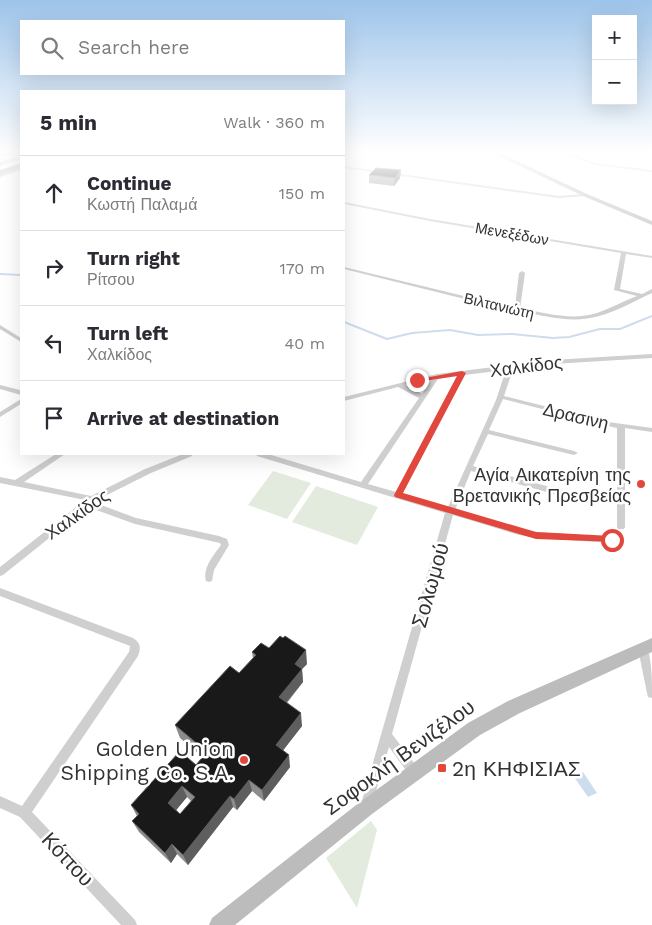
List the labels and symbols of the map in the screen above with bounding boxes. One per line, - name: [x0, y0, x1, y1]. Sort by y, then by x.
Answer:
- street label: Μενεξέδων: [474, 219, 550, 249]
- street label: Βιλτανιώτη: [462, 289, 536, 323]
- street label: Χαλκίδος: [488, 351, 564, 381]
- route end: [406, 369, 429, 392]
- street label: Δρασινη: [541, 398, 611, 434]
- place label: Αγία Αικατερίνη της Βρετανικής Πρεσβείας: [453, 464, 631, 506]
- marker: Αγία Αικατερίνη της Βρετανικής Πρεσβείας: [635, 478, 647, 490]
- street label: Χαλκίδος: [41, 484, 113, 544]
- route start: [601, 529, 624, 552]
- street label: Σολωμού: [406, 540, 454, 630]
- street label: Σοφοκλή Βενιζέλου: [319, 694, 479, 820]
- place label: Golden Union Shipping Co. S.A.: [60, 736, 234, 785]
- marker: Golden Union Shipping Co. S.A.: [238, 754, 250, 766]
- place label: 2η ΚΗΦΙΣΙΑΣ: [452, 756, 581, 781]
- marker: 2η ΚΗΦΙΣΙΑΣ: [436, 762, 448, 774]
- street label: Κόττου: [37, 827, 99, 891]

